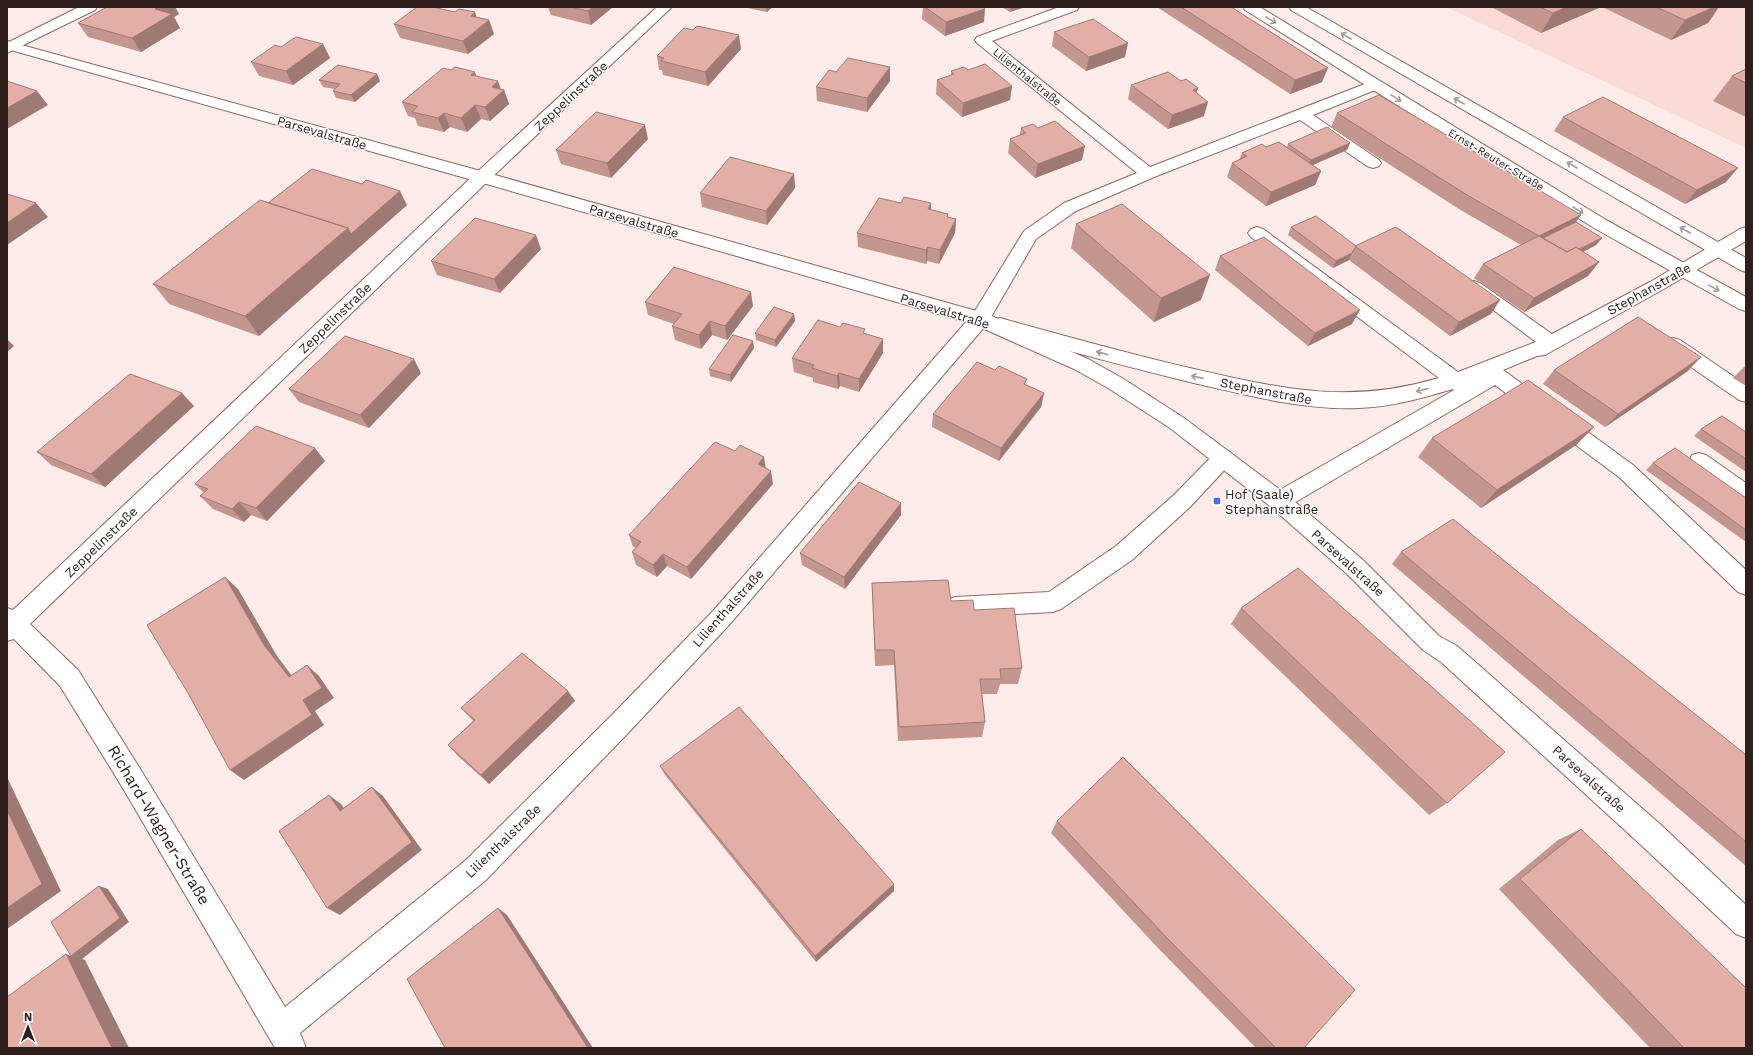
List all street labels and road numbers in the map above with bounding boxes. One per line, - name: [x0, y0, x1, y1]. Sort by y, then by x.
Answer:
- street label: Lilienthalstraße: [990, 46, 1064, 108]
- street label: Zeppelinstraße: [531, 58, 611, 134]
- street label: Parsevalstraße: [275, 113, 369, 153]
- street label: Ernst-Reuter-Straße: [1446, 126, 1546, 194]
- street label: Parsevalstraße: [587, 201, 681, 241]
- street label: Stephanstraße: [1605, 260, 1693, 318]
- street label: Zeppelinstraße: [296, 280, 374, 356]
- street label: Parsevalstraße: [898, 290, 992, 332]
- street label: Stephanstraße: [1219, 375, 1313, 407]
- street label: Zeppelinstraße: [62, 504, 140, 580]
- street label: Parsevalstraße: [1309, 526, 1387, 600]
- street label: Lilienthalstraße: [689, 566, 767, 650]
- street label: Richard-Wagner-Straße: [104, 742, 214, 908]
- street label: Parsevalstraße: [1550, 742, 1628, 816]
- street label: Lilienthalstraße: [462, 801, 544, 881]

